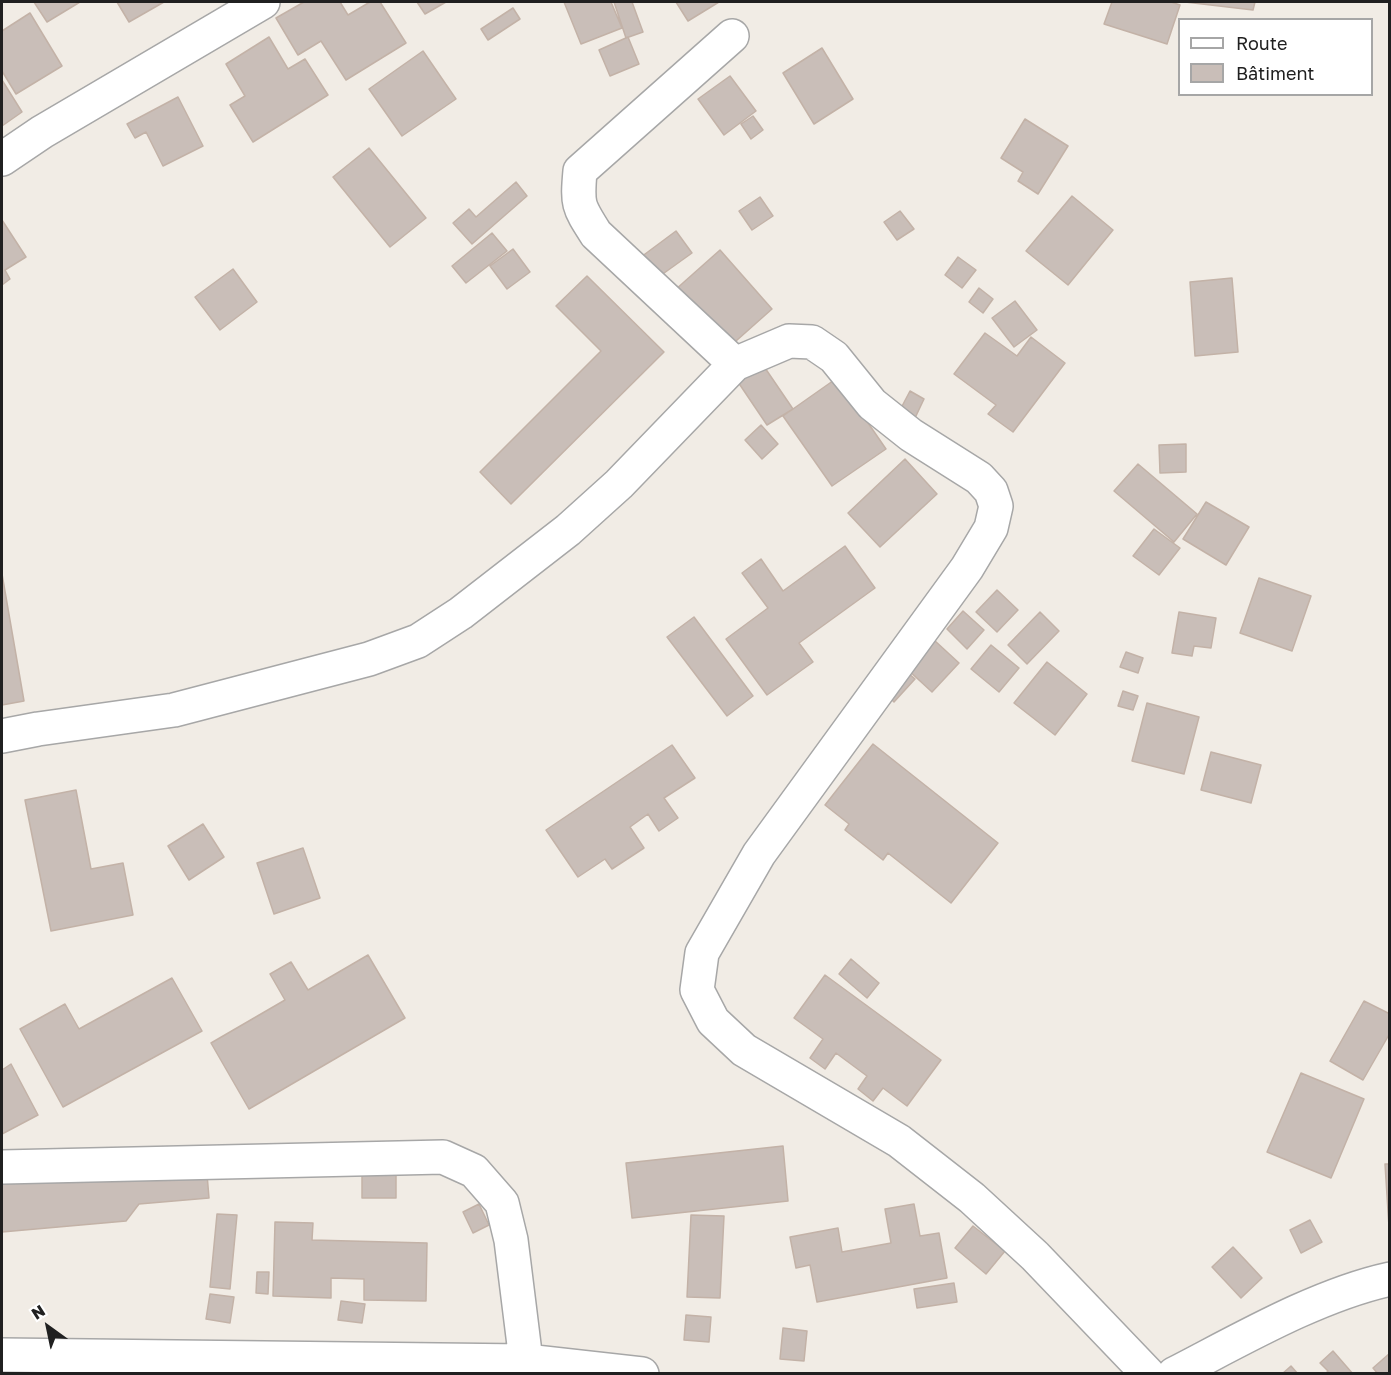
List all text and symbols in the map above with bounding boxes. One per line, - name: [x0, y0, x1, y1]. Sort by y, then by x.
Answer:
- legend: [1178, 18, 1373, 96]
- text: Route: [1236, 32, 1287, 54]
- text: Bâtiment: [1236, 62, 1315, 84]
- north arrow: [18, 1297, 78, 1357]
- text: N: [28, 1300, 49, 1324]

